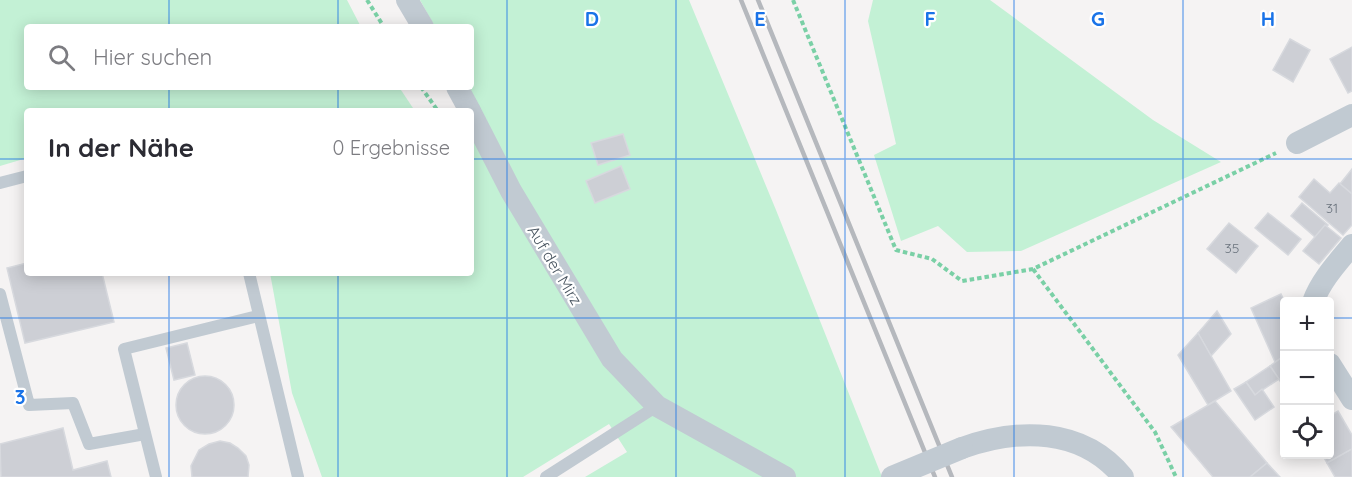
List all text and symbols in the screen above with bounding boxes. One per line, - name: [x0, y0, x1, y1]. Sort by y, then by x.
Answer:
- text: D: [585, 6, 599, 31]
- text: E: [754, 6, 766, 31]
- text: F: [924, 6, 936, 31]
- text: G: [1091, 6, 1105, 31]
- text: H: [1261, 6, 1275, 31]
- search box: [24, 24, 474, 90]
- icon: search: [45, 41, 78, 74]
- text: Hier suchen: [93, 43, 212, 71]
- text: In der Nähe: [48, 131, 194, 164]
- text: 0 Ergebnisse: [332, 135, 450, 160]
- house number: 31: [1326, 199, 1338, 217]
- street label: Auf der Mirz: [523, 222, 587, 308]
- house number: 35: [1225, 239, 1239, 257]
- map controls: [1280, 297, 1334, 459]
- button: +: [1280, 297, 1334, 351]
- button: −: [1280, 351, 1334, 405]
- text: 3: [15, 384, 25, 409]
- button: locate: [1280, 405, 1334, 459]

